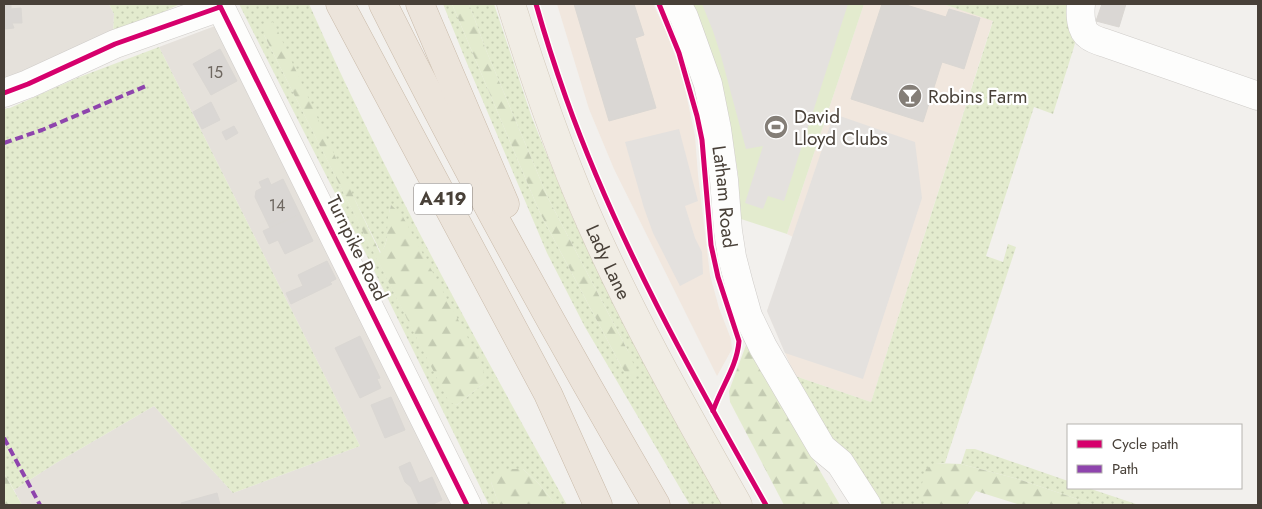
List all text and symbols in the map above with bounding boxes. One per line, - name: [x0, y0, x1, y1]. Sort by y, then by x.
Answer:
- house number: 15: [207, 61, 223, 84]
- bar icon: Robins Farm: [897, 83, 923, 109]
- place label: Robins Farm: [928, 83, 1028, 110]
- place label: David Lloyd Clubs: [794, 103, 888, 152]
- sports icon: David Lloyd Clubs: [763, 114, 789, 140]
- street label: Latham Road: [706, 144, 744, 250]
- road number: A419: [414, 183, 472, 214]
- street label: Turnpike Road: [320, 191, 394, 305]
- house number: 14: [269, 194, 285, 217]
- street label: Lady Lane: [579, 220, 638, 304]
- legend: [1067, 424, 1242, 489]
- text: Cycle path: [1112, 433, 1179, 455]
- text: Path: [1112, 458, 1138, 480]

